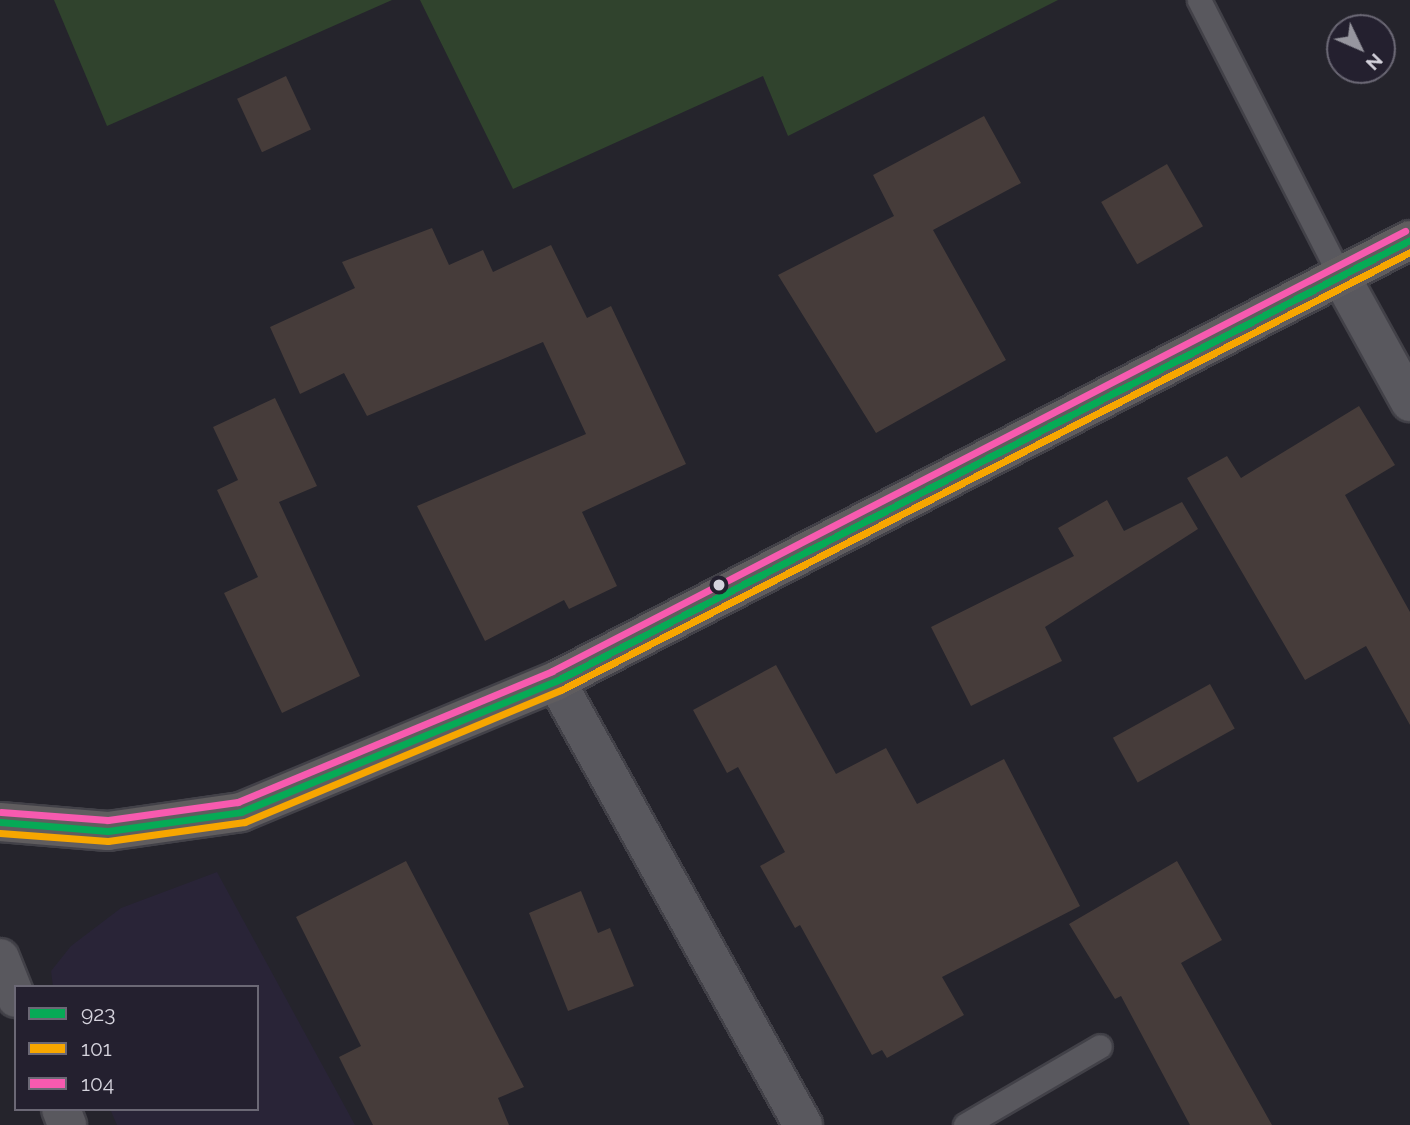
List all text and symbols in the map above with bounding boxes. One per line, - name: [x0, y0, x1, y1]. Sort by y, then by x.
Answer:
- north arrow: [1326, 14, 1396, 84]
- text: N: [1362, 49, 1388, 75]
- unlabelled marker: [712, 578, 726, 592]
- legend: [14, 985, 259, 1111]
- text: 923: [81, 1001, 115, 1026]
- text: 101: [81, 1036, 112, 1061]
- text: 104: [81, 1071, 114, 1096]

